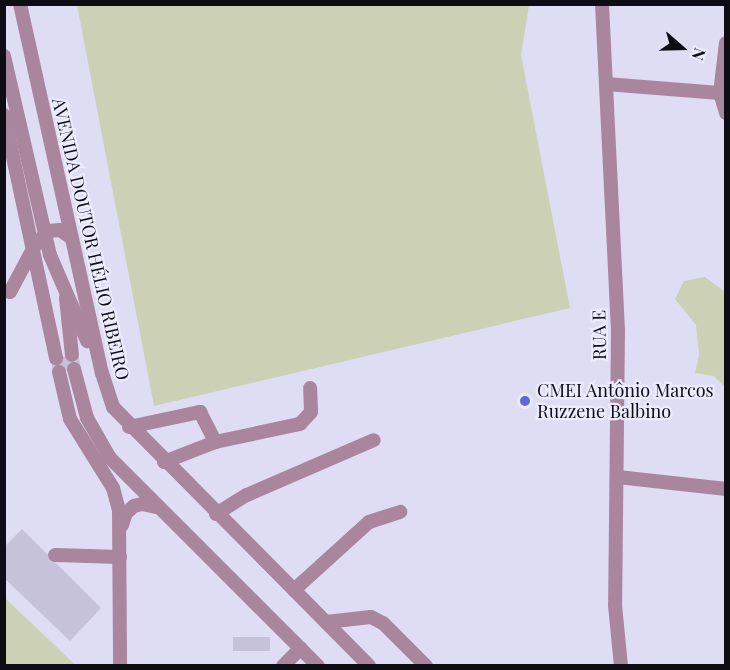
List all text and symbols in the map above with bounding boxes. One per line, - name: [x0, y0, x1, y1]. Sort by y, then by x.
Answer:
- north arrow: [652, 18, 712, 78]
- text: N: [688, 45, 711, 63]
- street label: AVENIDA DOUTOR HÉLIO RIBEIRO: [48, 96, 134, 382]
- street label: RUA E: [588, 310, 610, 360]
- place label: CMEI Antônio Marcos Ruzzene Balbino: [537, 380, 714, 422]
- marker: CMEI Antônio Marcos Ruzzene Balbino: [518, 394, 532, 408]

